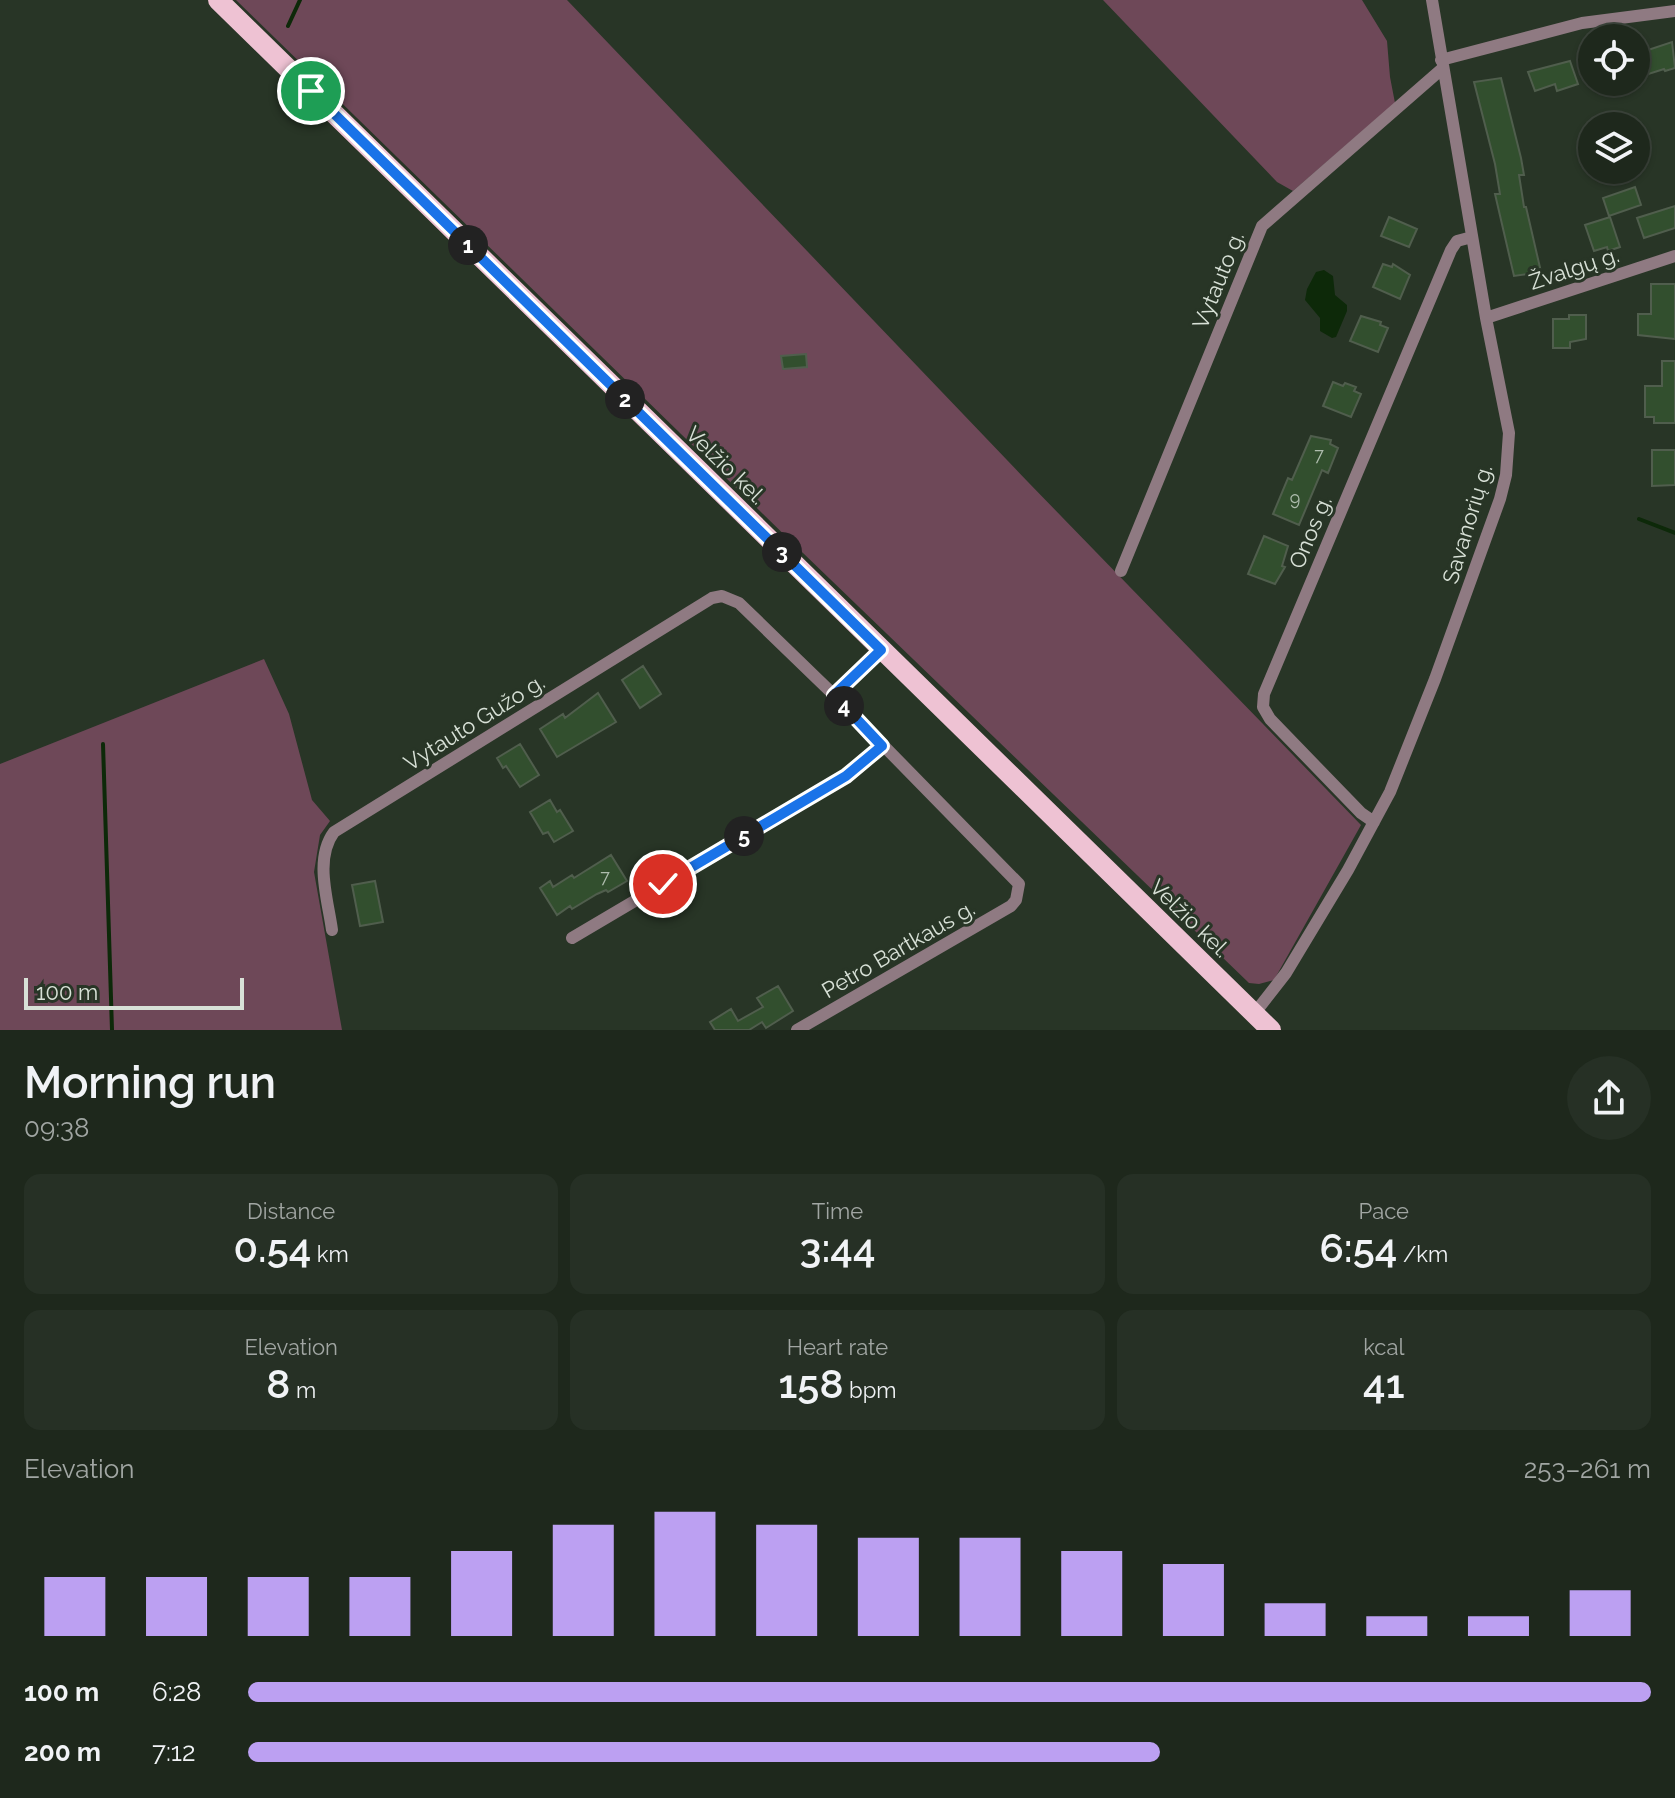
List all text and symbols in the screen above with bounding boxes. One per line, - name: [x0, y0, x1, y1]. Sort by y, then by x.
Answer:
- map controls: [1578, 24, 1650, 184]
- button: locate: [1578, 24, 1650, 96]
- pin: [277, 57, 345, 125]
- icon: arrive: [289, 69, 333, 113]
- button: layers: [1578, 112, 1650, 184]
- pin: 1: [448, 225, 488, 265]
- street label: Vytauto g.: [1187, 228, 1249, 332]
- text: 1: [463, 232, 473, 258]
- street label: Žvalgų g.: [1526, 241, 1622, 295]
- pin: 2: [605, 379, 645, 419]
- text: 2: [619, 386, 631, 412]
- street label: Velžio kel.: [681, 421, 771, 509]
- house number: 7: [1314, 444, 1324, 465]
- street label: Savanorių g.: [1437, 461, 1497, 587]
- house number: 9: [1290, 488, 1300, 509]
- street label: Onos g.: [1283, 492, 1337, 572]
- pin: 3: [762, 532, 802, 572]
- text: 3: [776, 539, 788, 565]
- street label: Vytauto Gužo g.: [399, 668, 549, 776]
- pin: 4: [824, 686, 864, 726]
- text: 4: [838, 693, 850, 719]
- pin: 5: [724, 816, 764, 856]
- text: 5: [738, 823, 750, 849]
- pin: [629, 850, 697, 918]
- icon: check: [641, 862, 685, 906]
- house number: 7: [600, 866, 610, 887]
- street label: Velžio kel.: [1145, 874, 1235, 962]
- street label: Petro Bartkaus g.: [817, 895, 979, 1003]
- scale bar: [24, 974, 244, 1010]
- text: 100 m: [36, 979, 98, 1005]
- button: share: [1567, 1056, 1651, 1140]
- text: Morning run: [24, 1057, 276, 1108]
- text: 09:38: [24, 1113, 89, 1143]
- text: Distance: [247, 1198, 335, 1224]
- text: Time: [812, 1198, 863, 1224]
- text: Pace: [1359, 1198, 1409, 1224]
- text: 0.54: [234, 1224, 311, 1271]
- text: 3:44: [799, 1224, 875, 1271]
- text: 6:54: [1320, 1224, 1397, 1271]
- text: km: [311, 1241, 349, 1267]
- text: /km: [1397, 1241, 1448, 1267]
- text: Elevation: [244, 1334, 338, 1360]
- text: Heart rate: [787, 1334, 888, 1360]
- text: kcal: [1363, 1334, 1404, 1360]
- text: 8: [266, 1360, 290, 1407]
- text: 158: [779, 1360, 843, 1407]
- text: 41: [1363, 1360, 1405, 1407]
- text: m: [290, 1377, 316, 1403]
- text: bpm: [843, 1377, 896, 1403]
- text: Elevation: [24, 1454, 134, 1484]
- text: 253–261 m: [1524, 1454, 1651, 1484]
- text: 100 m: [24, 1677, 99, 1707]
- text: 6:28: [152, 1677, 202, 1707]
- text: 200 m: [24, 1737, 101, 1767]
- text: 7:12: [152, 1737, 195, 1767]

